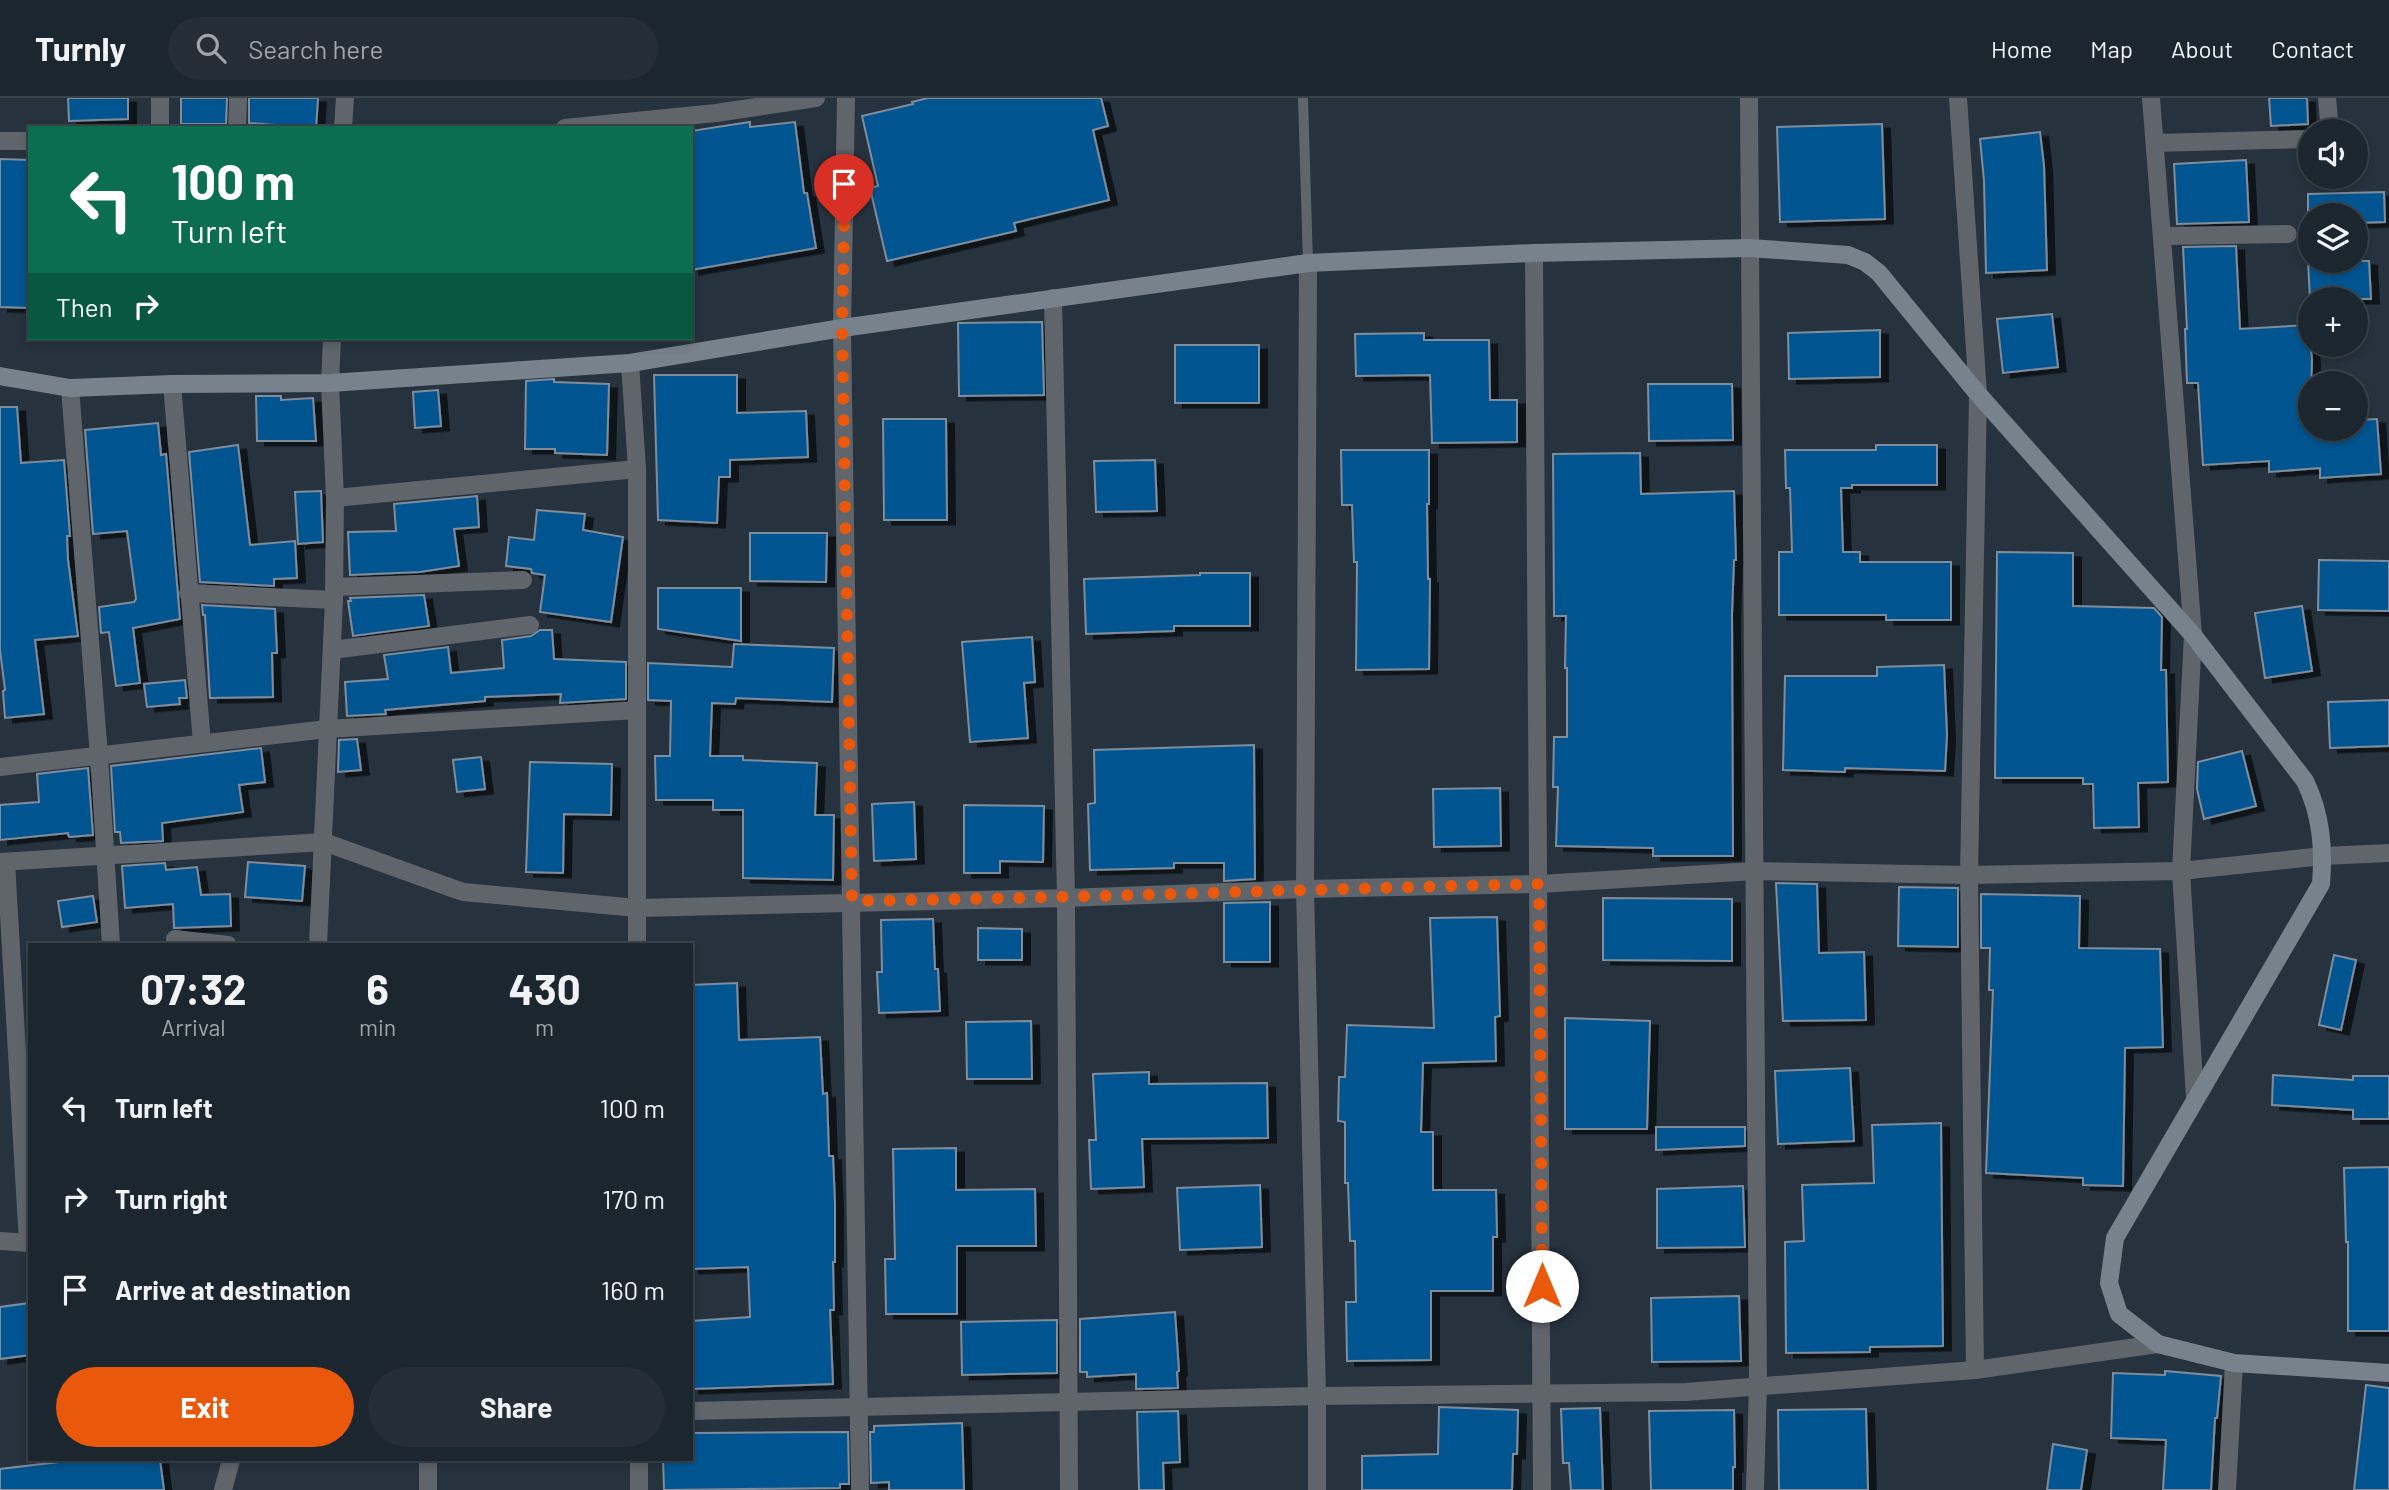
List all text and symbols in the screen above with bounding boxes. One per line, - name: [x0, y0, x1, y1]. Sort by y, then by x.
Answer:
- search box: [168, 17, 658, 80]
- text: Turnly: [35, 28, 126, 68]
- icon: search: [192, 29, 230, 67]
- text: Search here: [248, 33, 383, 64]
- text: Home: [1991, 34, 2052, 63]
- text: Map: [2090, 34, 2133, 63]
- text: About: [2171, 34, 2233, 63]
- text: Contact: [2271, 34, 2354, 63]
- map controls: [2298, 119, 2368, 441]
- button: sound: [2298, 119, 2368, 189]
- text: 100 m: [171, 151, 295, 210]
- icon: left: [56, 154, 147, 245]
- pin: [814, 154, 874, 226]
- icon: arrive: [825, 165, 863, 203]
- button: layers: [2298, 203, 2368, 273]
- text: Turn left: [171, 211, 288, 249]
- icon: right: [127, 287, 165, 325]
- button: +: [2298, 287, 2368, 357]
- text: Then: [56, 291, 113, 322]
- button: −: [2298, 371, 2368, 441]
- text: 07:32: [140, 963, 247, 1013]
- text: 6: [366, 963, 389, 1013]
- text: 430: [509, 963, 581, 1013]
- text: Arrival: [161, 1013, 226, 1041]
- text: min: [359, 1013, 396, 1041]
- text: m: [535, 1013, 554, 1041]
- icon: left: [56, 1089, 94, 1127]
- text: Turn left: [115, 1092, 213, 1123]
- text: 100 m: [600, 1092, 665, 1123]
- icon: right: [56, 1180, 94, 1218]
- text: Turn right: [115, 1183, 228, 1214]
- text: 170 m: [602, 1183, 665, 1214]
- position arrow: [1505, 1249, 1579, 1323]
- icon: arrive: [56, 1271, 94, 1309]
- text: Arrive at destination: [115, 1274, 351, 1305]
- text: 160 m: [601, 1274, 665, 1305]
- button: Exit: [56, 1367, 354, 1447]
- button: Share: [368, 1367, 665, 1447]

